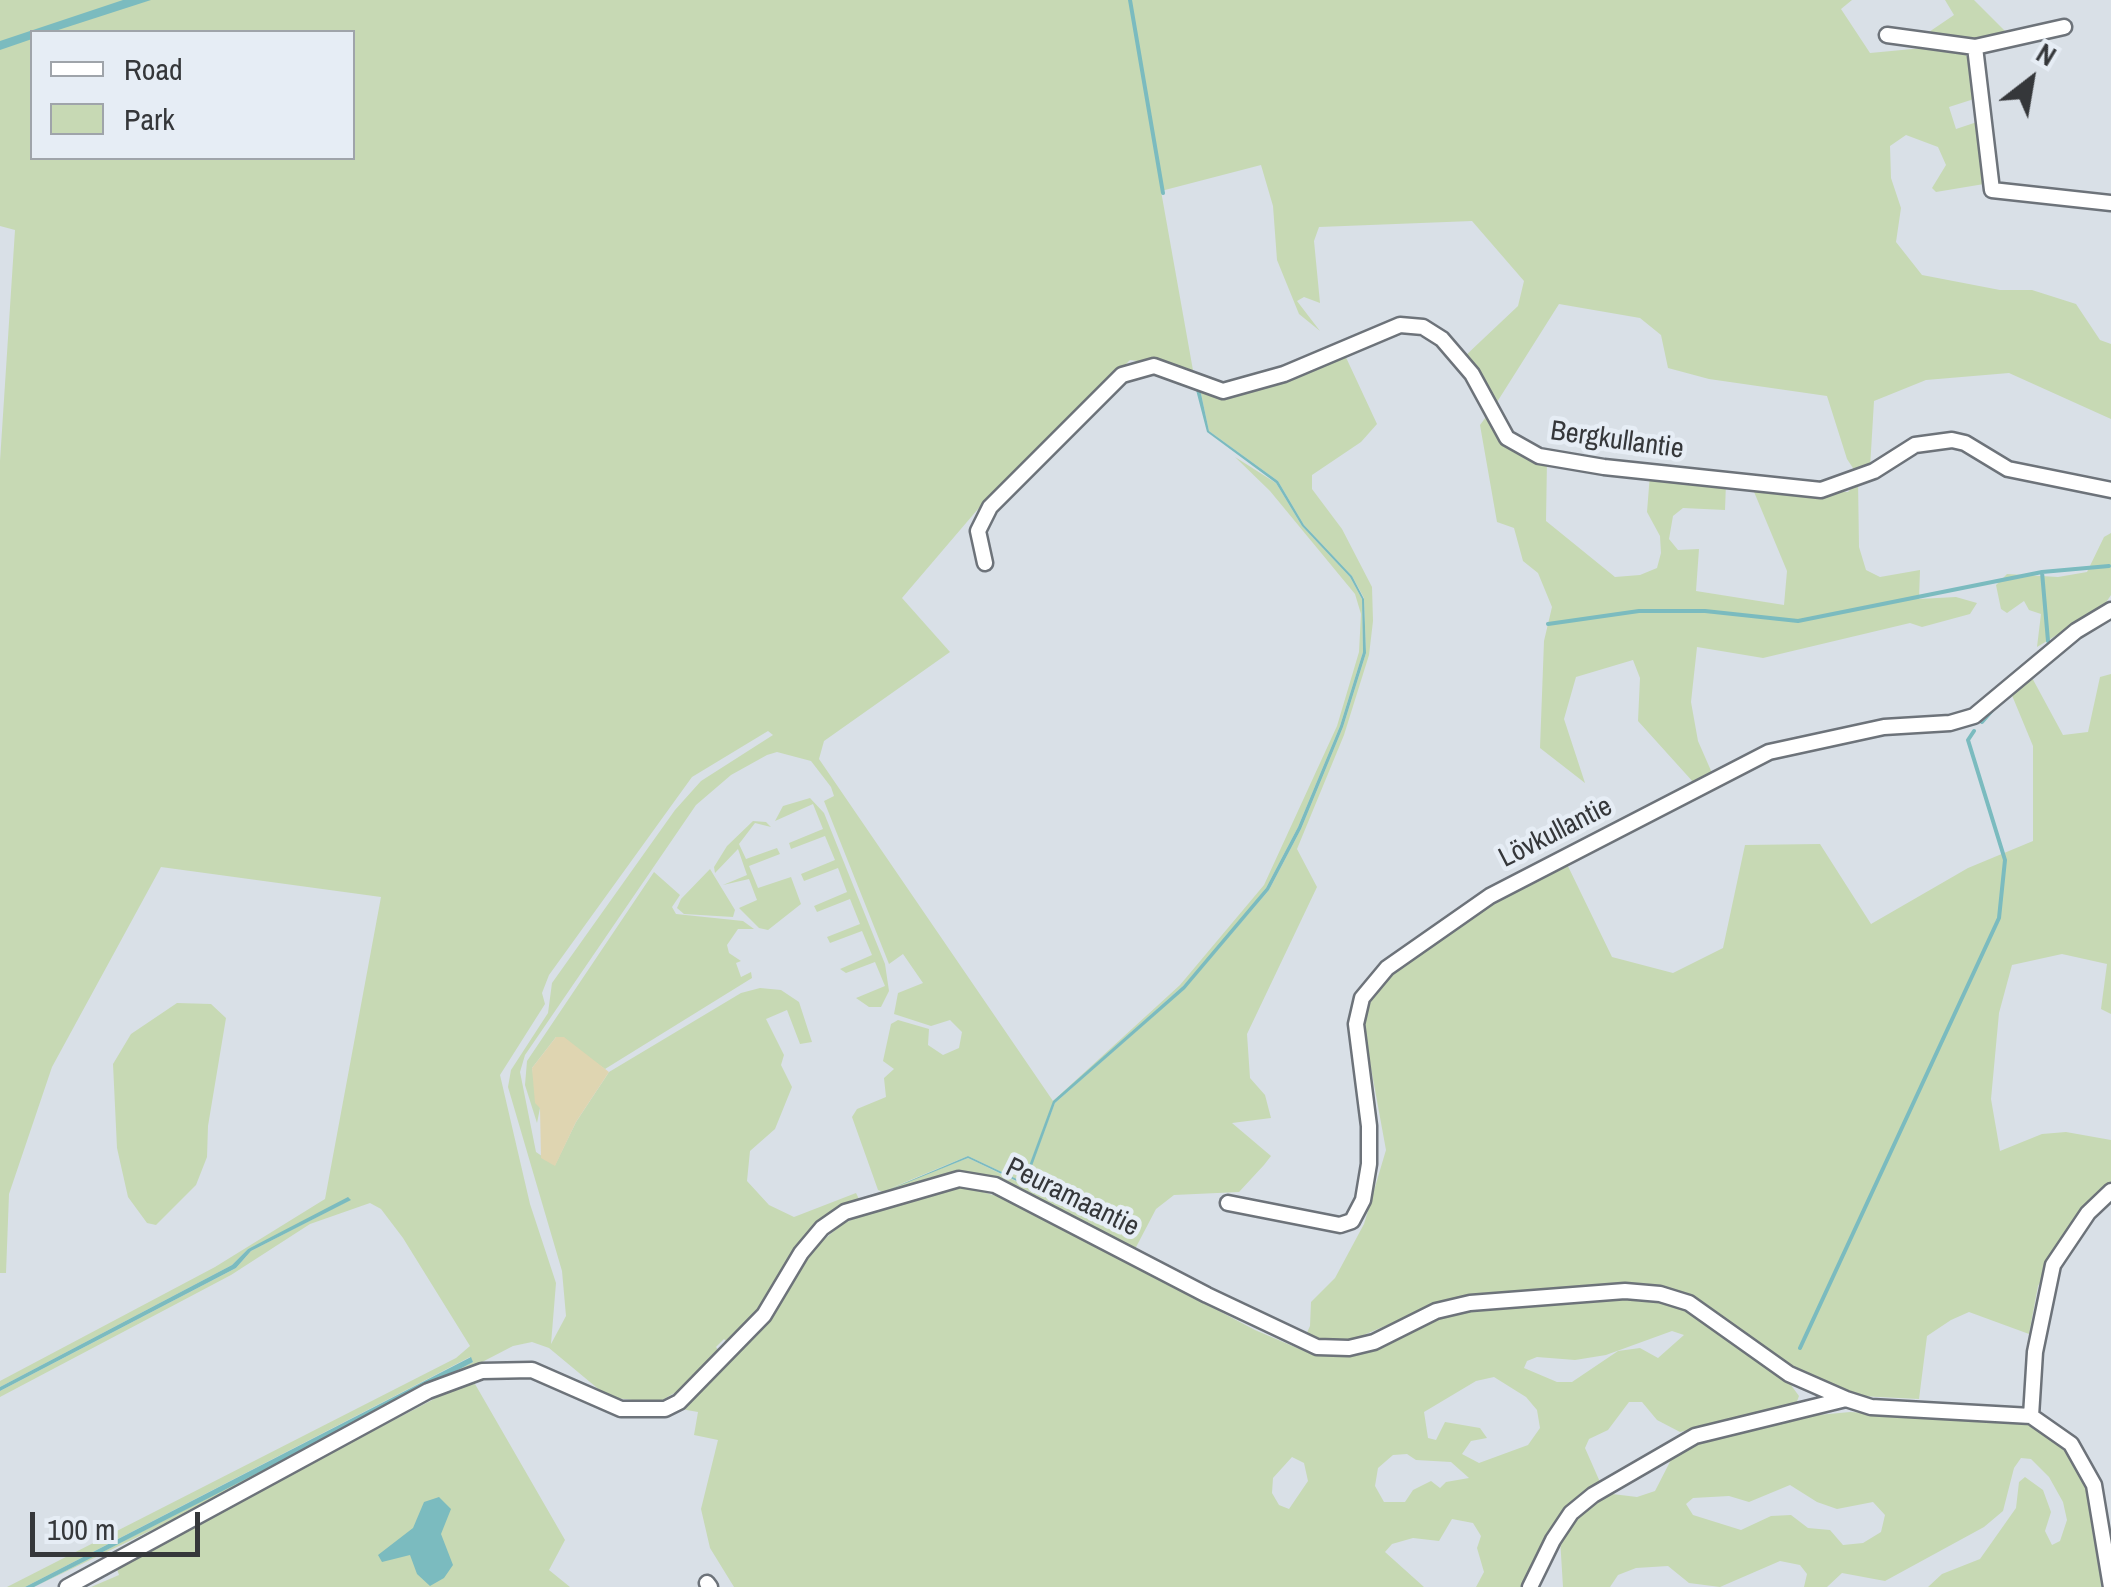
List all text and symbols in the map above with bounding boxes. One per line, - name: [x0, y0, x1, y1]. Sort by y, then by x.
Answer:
- legend: [30, 30, 355, 160]
- north arrow: [1981, 30, 2081, 130]
- text: N: [2030, 34, 2063, 75]
- text: Road: [124, 49, 183, 89]
- text: Park: [124, 99, 175, 139]
- street label: Bergkullantie: [1548, 415, 1686, 467]
- street label: Lövkullantie: [1494, 790, 1618, 876]
- street label: Peuramaantie: [1000, 1151, 1144, 1245]
- scale bar: [35, 1492, 205, 1554]
- text: 100 m: [47, 1509, 115, 1549]

